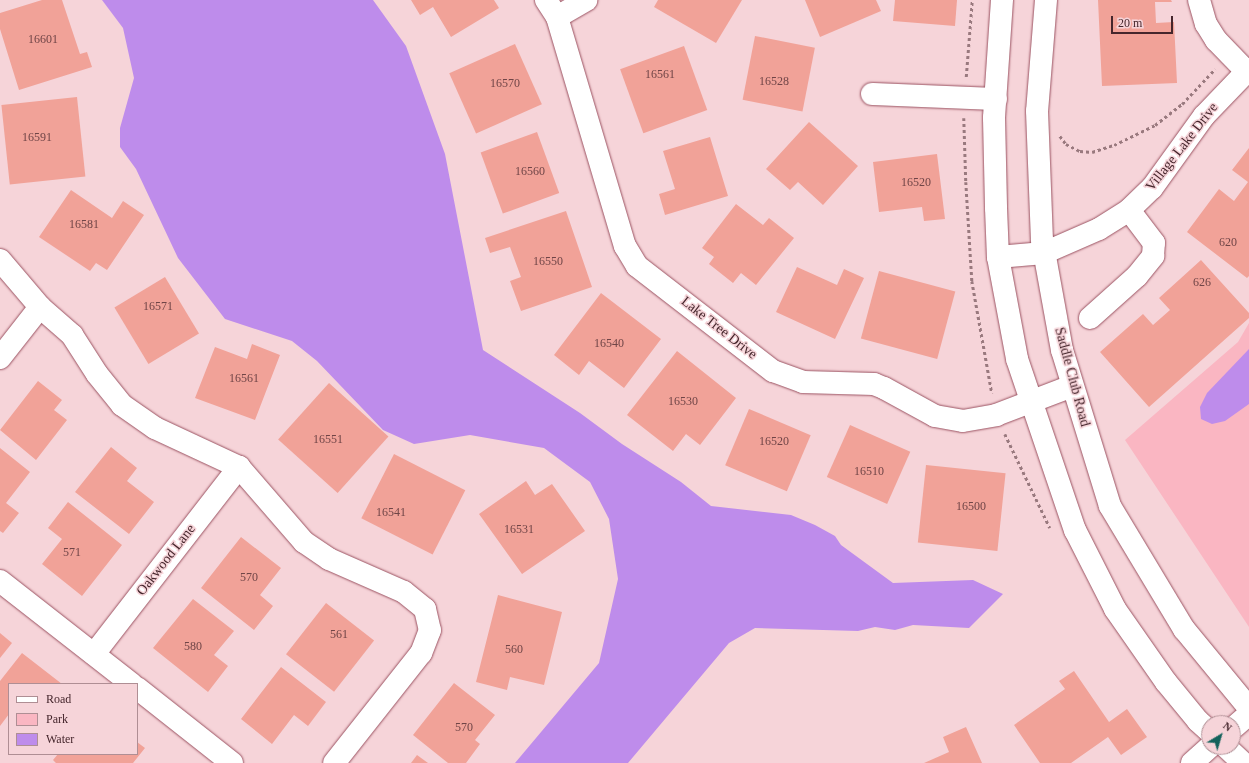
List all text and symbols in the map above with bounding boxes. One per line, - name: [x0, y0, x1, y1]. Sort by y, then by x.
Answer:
- scale bar: [1113, 8, 1175, 34]
- text: 20 m: [1118, 16, 1142, 30]
- house number: 16601: [28, 33, 58, 47]
- house number: 16561: [645, 68, 675, 82]
- house number: 16528: [759, 75, 789, 89]
- house number: 16570: [490, 77, 520, 91]
- street label: Village Lake Drive: [1142, 100, 1222, 194]
- house number: 16591: [22, 131, 52, 145]
- house number: 16560: [515, 165, 545, 179]
- house number: 16520: [901, 176, 931, 190]
- house number: 16581: [69, 218, 99, 232]
- house number: 620: [1219, 236, 1237, 250]
- house number: 16550: [533, 255, 563, 269]
- house number: 626: [1193, 276, 1211, 290]
- street label: Lake Tree Drive: [678, 293, 760, 363]
- house number: 16571: [143, 300, 173, 314]
- street label: Saddle Club Road: [1051, 326, 1093, 428]
- house number: 16540: [594, 337, 624, 351]
- house number: 16561: [229, 372, 259, 386]
- house number: 16530: [668, 395, 698, 409]
- house number: 16551: [313, 433, 343, 447]
- house number: 16520: [759, 435, 789, 449]
- house number: 16510: [854, 465, 884, 479]
- house number: 16500: [956, 500, 986, 514]
- house number: 16541: [376, 506, 406, 520]
- street label: Oakwood Lane: [133, 521, 199, 599]
- house number: 16531: [504, 523, 534, 537]
- house number: 571: [63, 546, 81, 560]
- house number: 570: [240, 571, 258, 585]
- house number: 561: [330, 628, 348, 642]
- house number: 580: [184, 640, 202, 654]
- house number: 560: [505, 643, 523, 657]
- legend: [8, 683, 138, 755]
- text: Road: [46, 692, 71, 706]
- text: Park: [46, 712, 68, 726]
- north arrow: [1201, 715, 1241, 755]
- text: N: [1221, 719, 1235, 734]
- house number: 570: [455, 721, 473, 735]
- text: Water: [46, 732, 74, 746]

